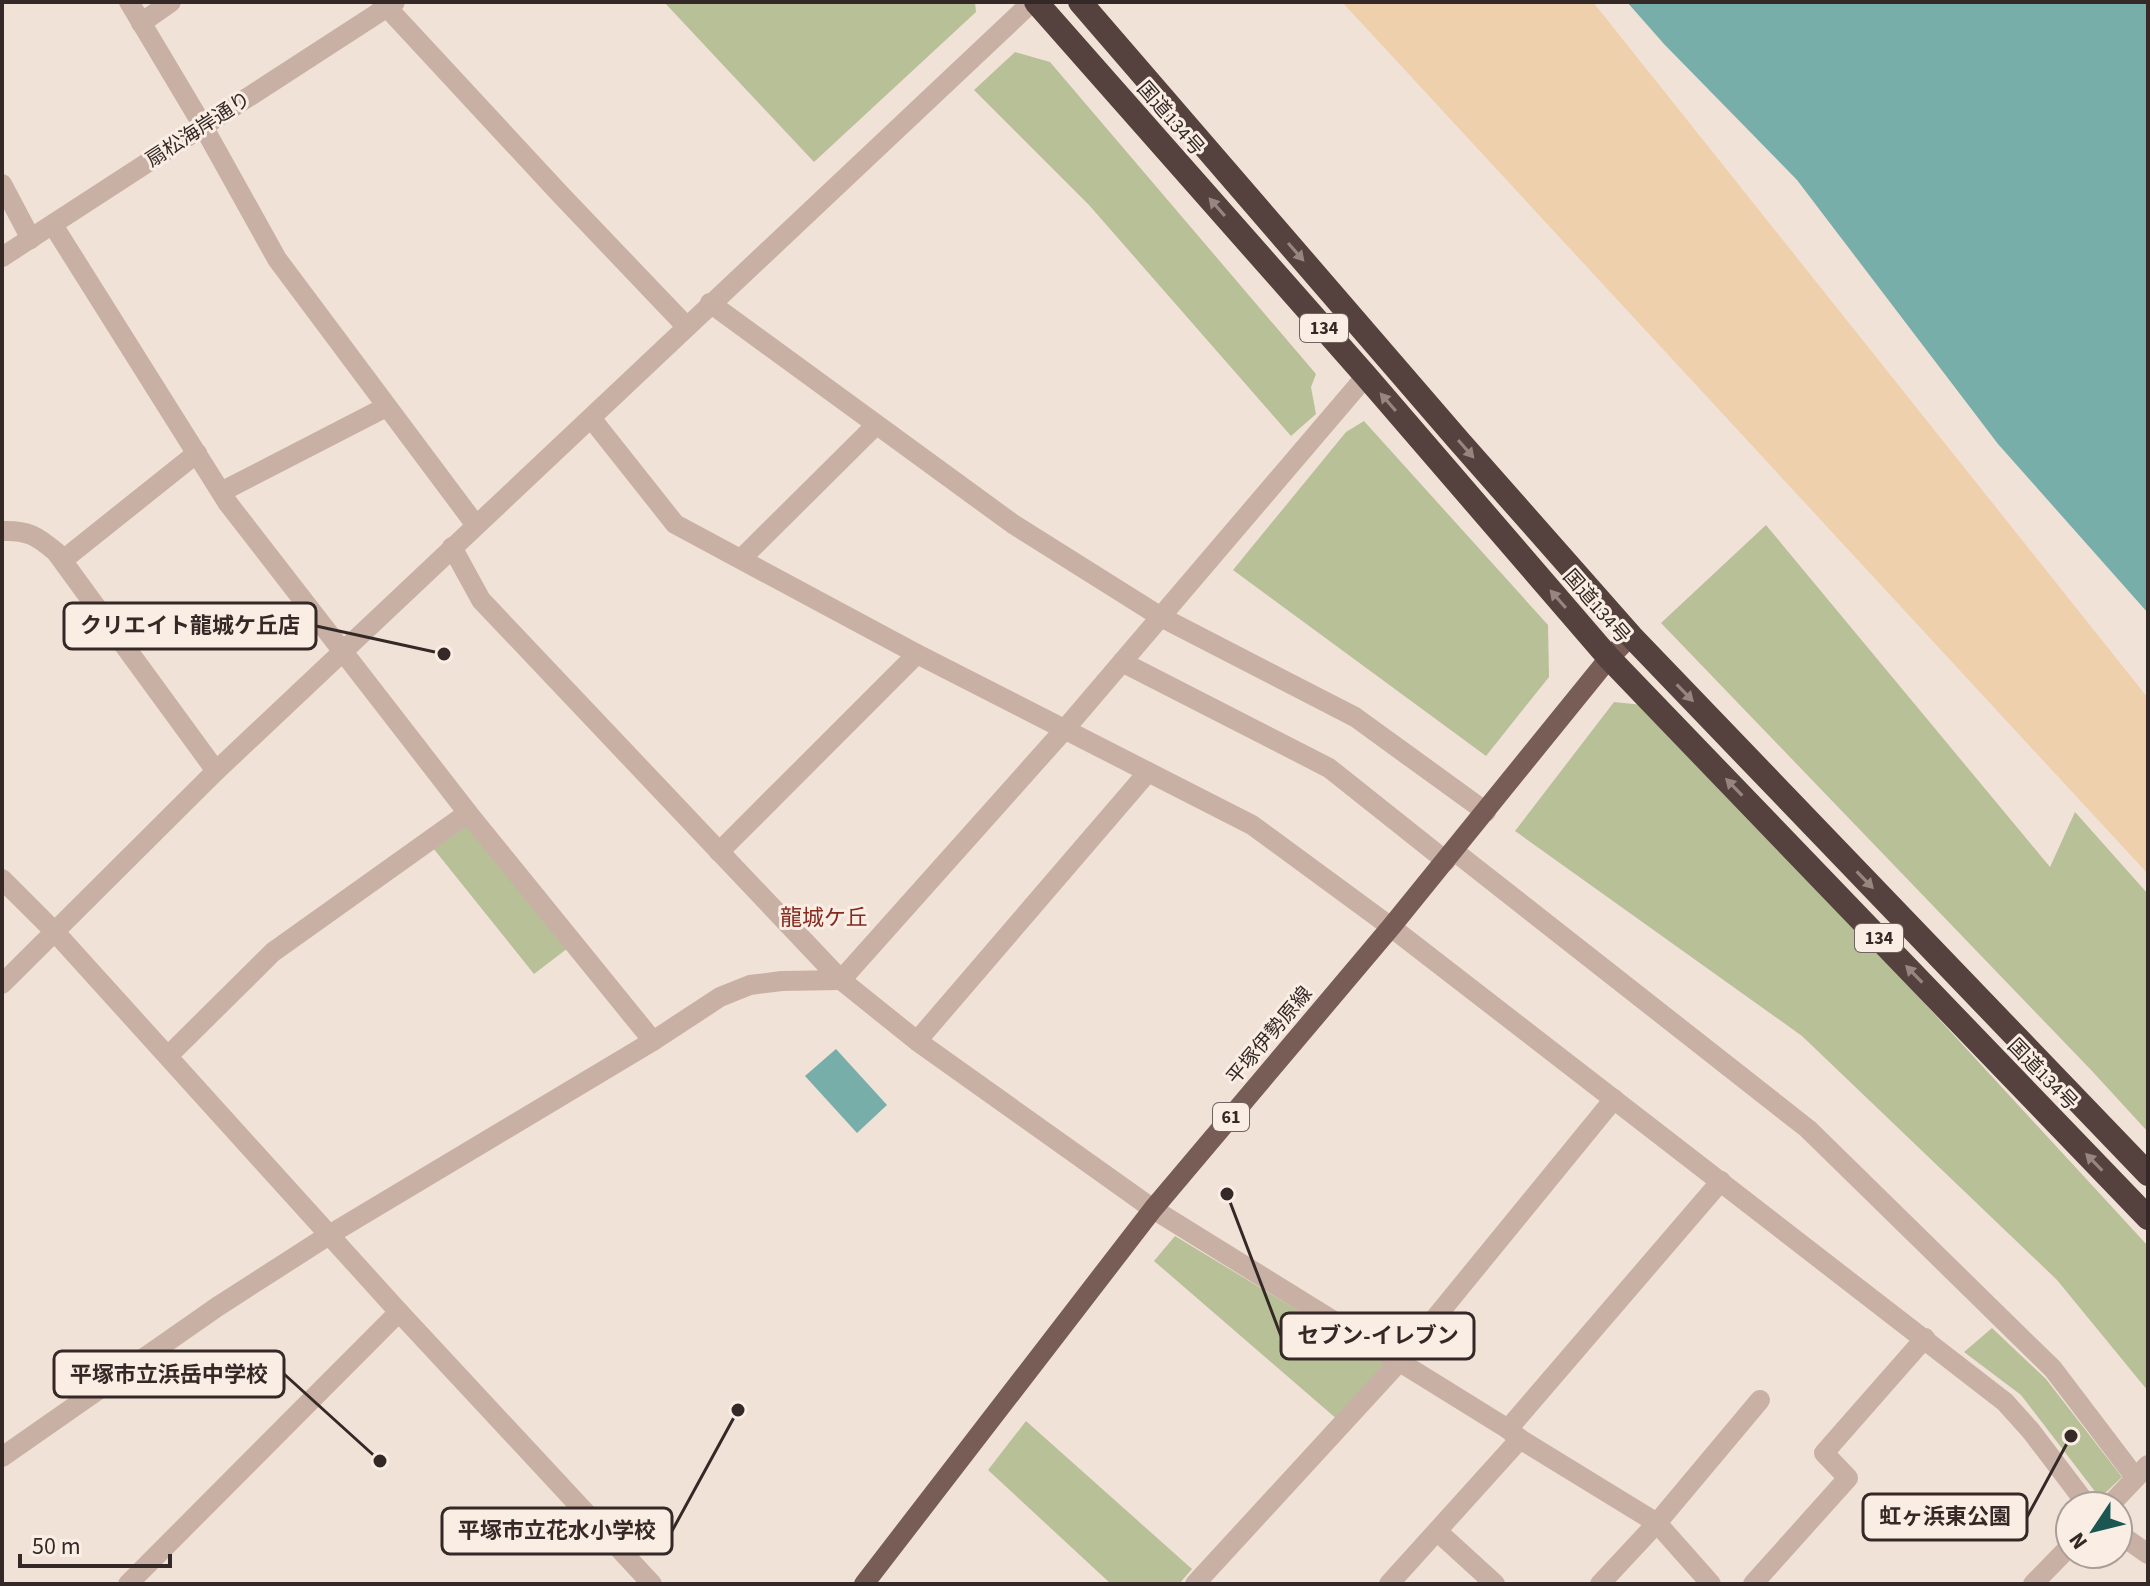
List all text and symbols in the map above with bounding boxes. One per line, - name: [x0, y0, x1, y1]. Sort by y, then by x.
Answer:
- street label: 国道134号: [1130, 76, 1210, 162]
- street label: 扇松海岸通り: [141, 85, 256, 174]
- one-way arrow: [1208, 197, 1226, 216]
- one-way arrow: [1287, 241, 1304, 261]
- road number: 134: [1300, 314, 1348, 342]
- one-way arrow: [1380, 392, 1398, 411]
- one-way arrow: [1457, 438, 1474, 458]
- street label: 国道134号: [1556, 564, 1636, 650]
- one-way arrow: [1550, 589, 1567, 609]
- callout: クリエイト龍城ケ丘店: [64, 603, 316, 649]
- text: クリエイト龍城ケ丘店: [80, 610, 300, 642]
- one-way arrow: [1675, 683, 1693, 702]
- one-way arrow: [1725, 778, 1743, 797]
- one-way arrow: [1855, 870, 1874, 889]
- district label: 龍城ケ丘: [780, 902, 868, 934]
- road number: 134: [1855, 924, 1903, 952]
- one-way arrow: [1905, 965, 1923, 984]
- street label: 平塚伊勢原線: [1220, 981, 1319, 1091]
- street label: 国道134号: [2001, 1033, 2084, 1117]
- road number: 61: [1213, 1103, 1249, 1131]
- one-way arrow: [2085, 1153, 2104, 1172]
- callout: セブン-イレブン: [1281, 1313, 1474, 1359]
- text: セブン-イレブン: [1297, 1320, 1459, 1352]
- callout: 平塚市立浜岳中学校: [54, 1351, 284, 1397]
- text: 平塚市立浜岳中学校: [70, 1359, 268, 1391]
- north arrow: [2054, 1490, 2134, 1570]
- callout: 虹ヶ浜東公園: [1863, 1494, 2027, 1540]
- text: 虹ヶ浜東公園: [1879, 1501, 2011, 1533]
- callout: 平塚市立花水小学校: [442, 1508, 672, 1554]
- text: 平塚市立花水小学校: [458, 1515, 656, 1547]
- scale bar: [20, 1518, 170, 1568]
- text: N: [2061, 1526, 2096, 1556]
- text: 50 m: [32, 1529, 81, 1564]

